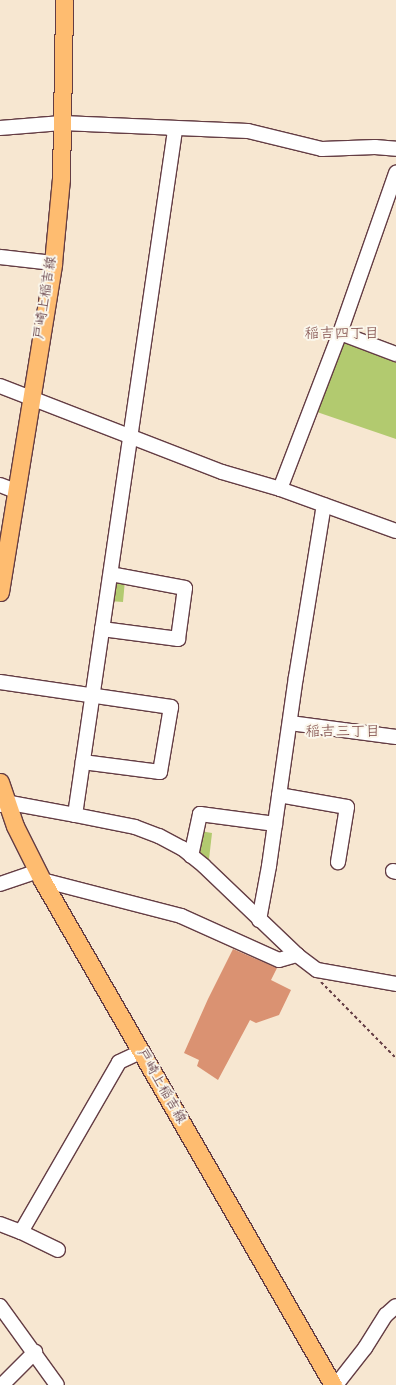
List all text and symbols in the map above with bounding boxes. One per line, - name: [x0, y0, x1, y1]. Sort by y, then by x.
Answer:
- street label: 戸崎上稲吉線: [32, 255, 62, 341]
- district label: 稲吉四丁目: [305, 327, 379, 345]
- district label: 稲吉三丁目: [306, 725, 380, 743]
- street label: 戸崎上稲吉線: [132, 1046, 188, 1128]

